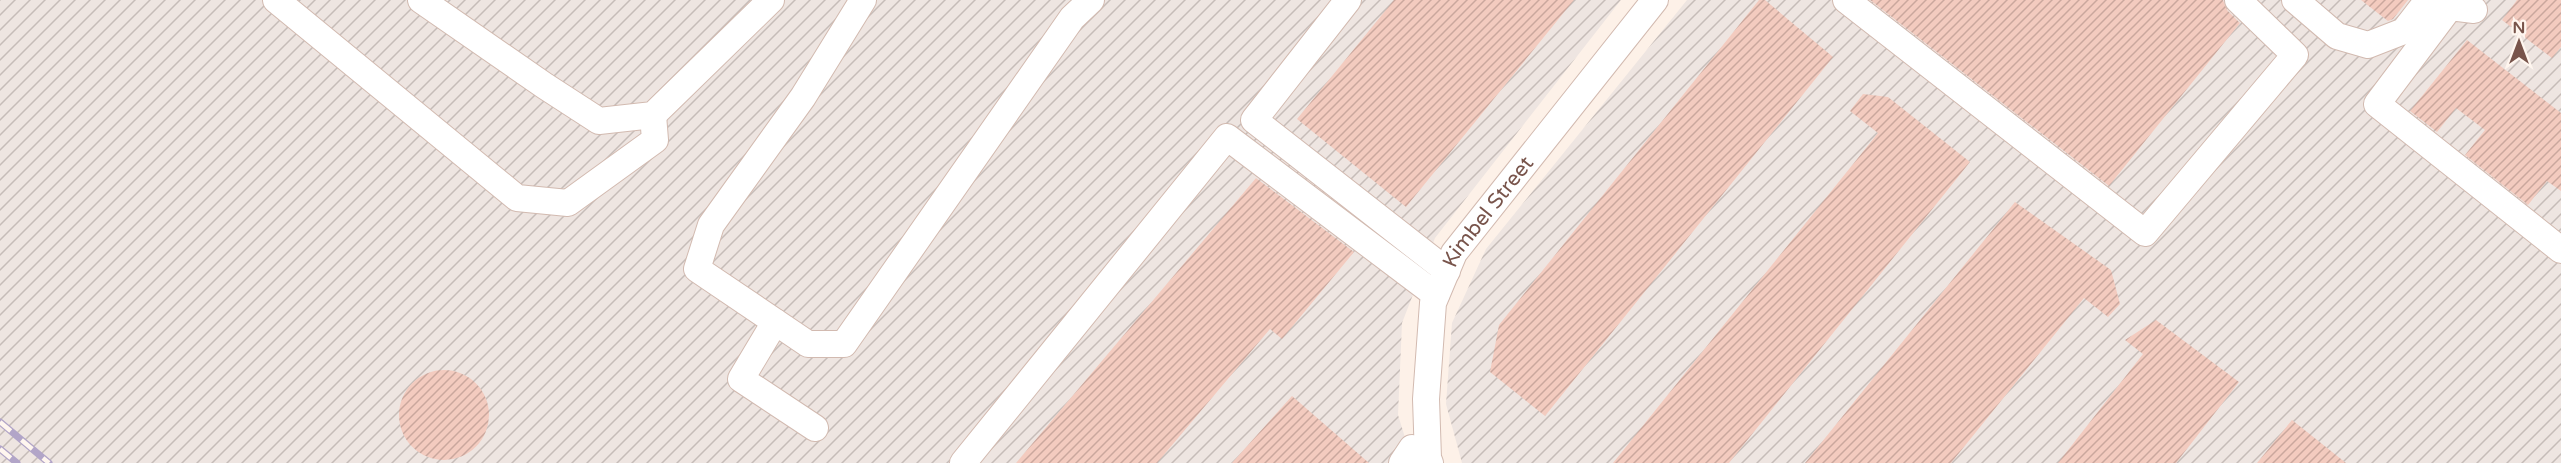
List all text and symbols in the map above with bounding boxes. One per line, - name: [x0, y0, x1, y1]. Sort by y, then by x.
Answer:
- north arrow: [2489, 12, 2549, 72]
- text: N: [2513, 18, 2525, 38]
- street label: Kimbel Street: [1437, 151, 1539, 271]

